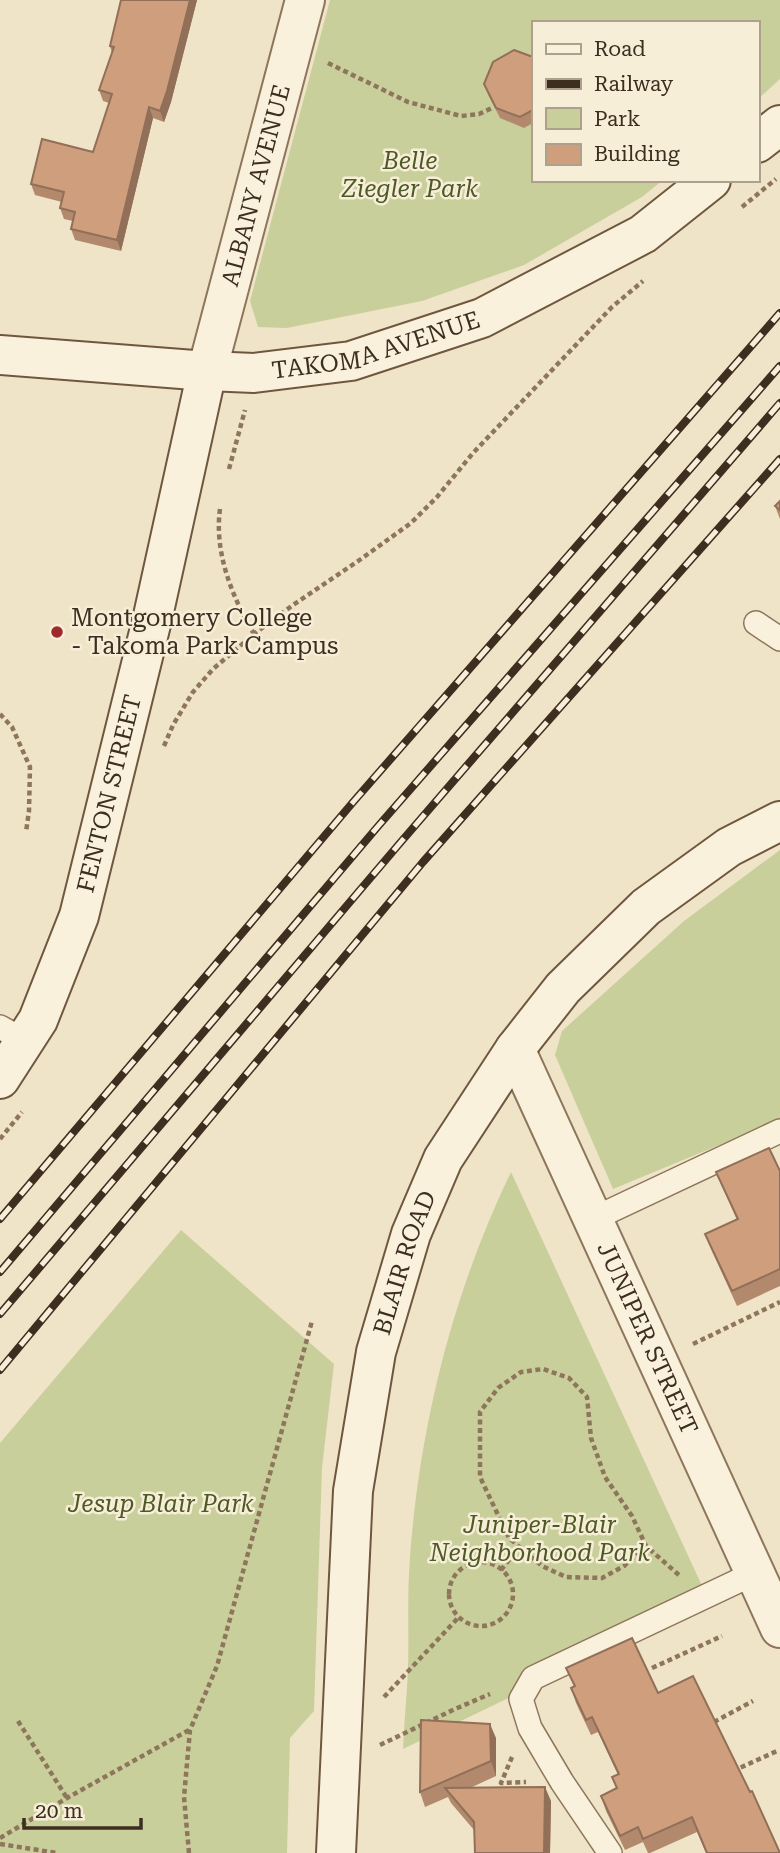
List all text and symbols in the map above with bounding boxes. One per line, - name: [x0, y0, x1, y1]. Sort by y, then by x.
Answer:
- legend: [532, 21, 759, 182]
- text: Road: [594, 37, 646, 61]
- text: Railway: [594, 72, 674, 96]
- street label: ALBANY AVENUE: [216, 81, 296, 289]
- text: Park: [594, 107, 640, 131]
- text: Building: [594, 142, 680, 166]
- park label: Belle Ziegler Park: [341, 147, 478, 203]
- street label: TAKOMA AVENUE: [270, 306, 484, 385]
- place label: Montgomery College - Takoma Park Campus: [71, 604, 338, 660]
- marker: Montgomery College - Takoma Park Campus: [49, 624, 65, 640]
- street label: FENTON STREET: [71, 692, 147, 895]
- street label: BLAIR ROAD: [368, 1187, 442, 1338]
- street label: JUNIPER STREET: [591, 1238, 703, 1439]
- park label: Jesup Blair Park: [67, 1490, 254, 1518]
- park label: Juniper-Blair Neighborhood Park: [429, 1511, 650, 1567]
- scale bar: [24, 1786, 142, 1830]
- text: 20 m: [35, 1799, 83, 1823]

